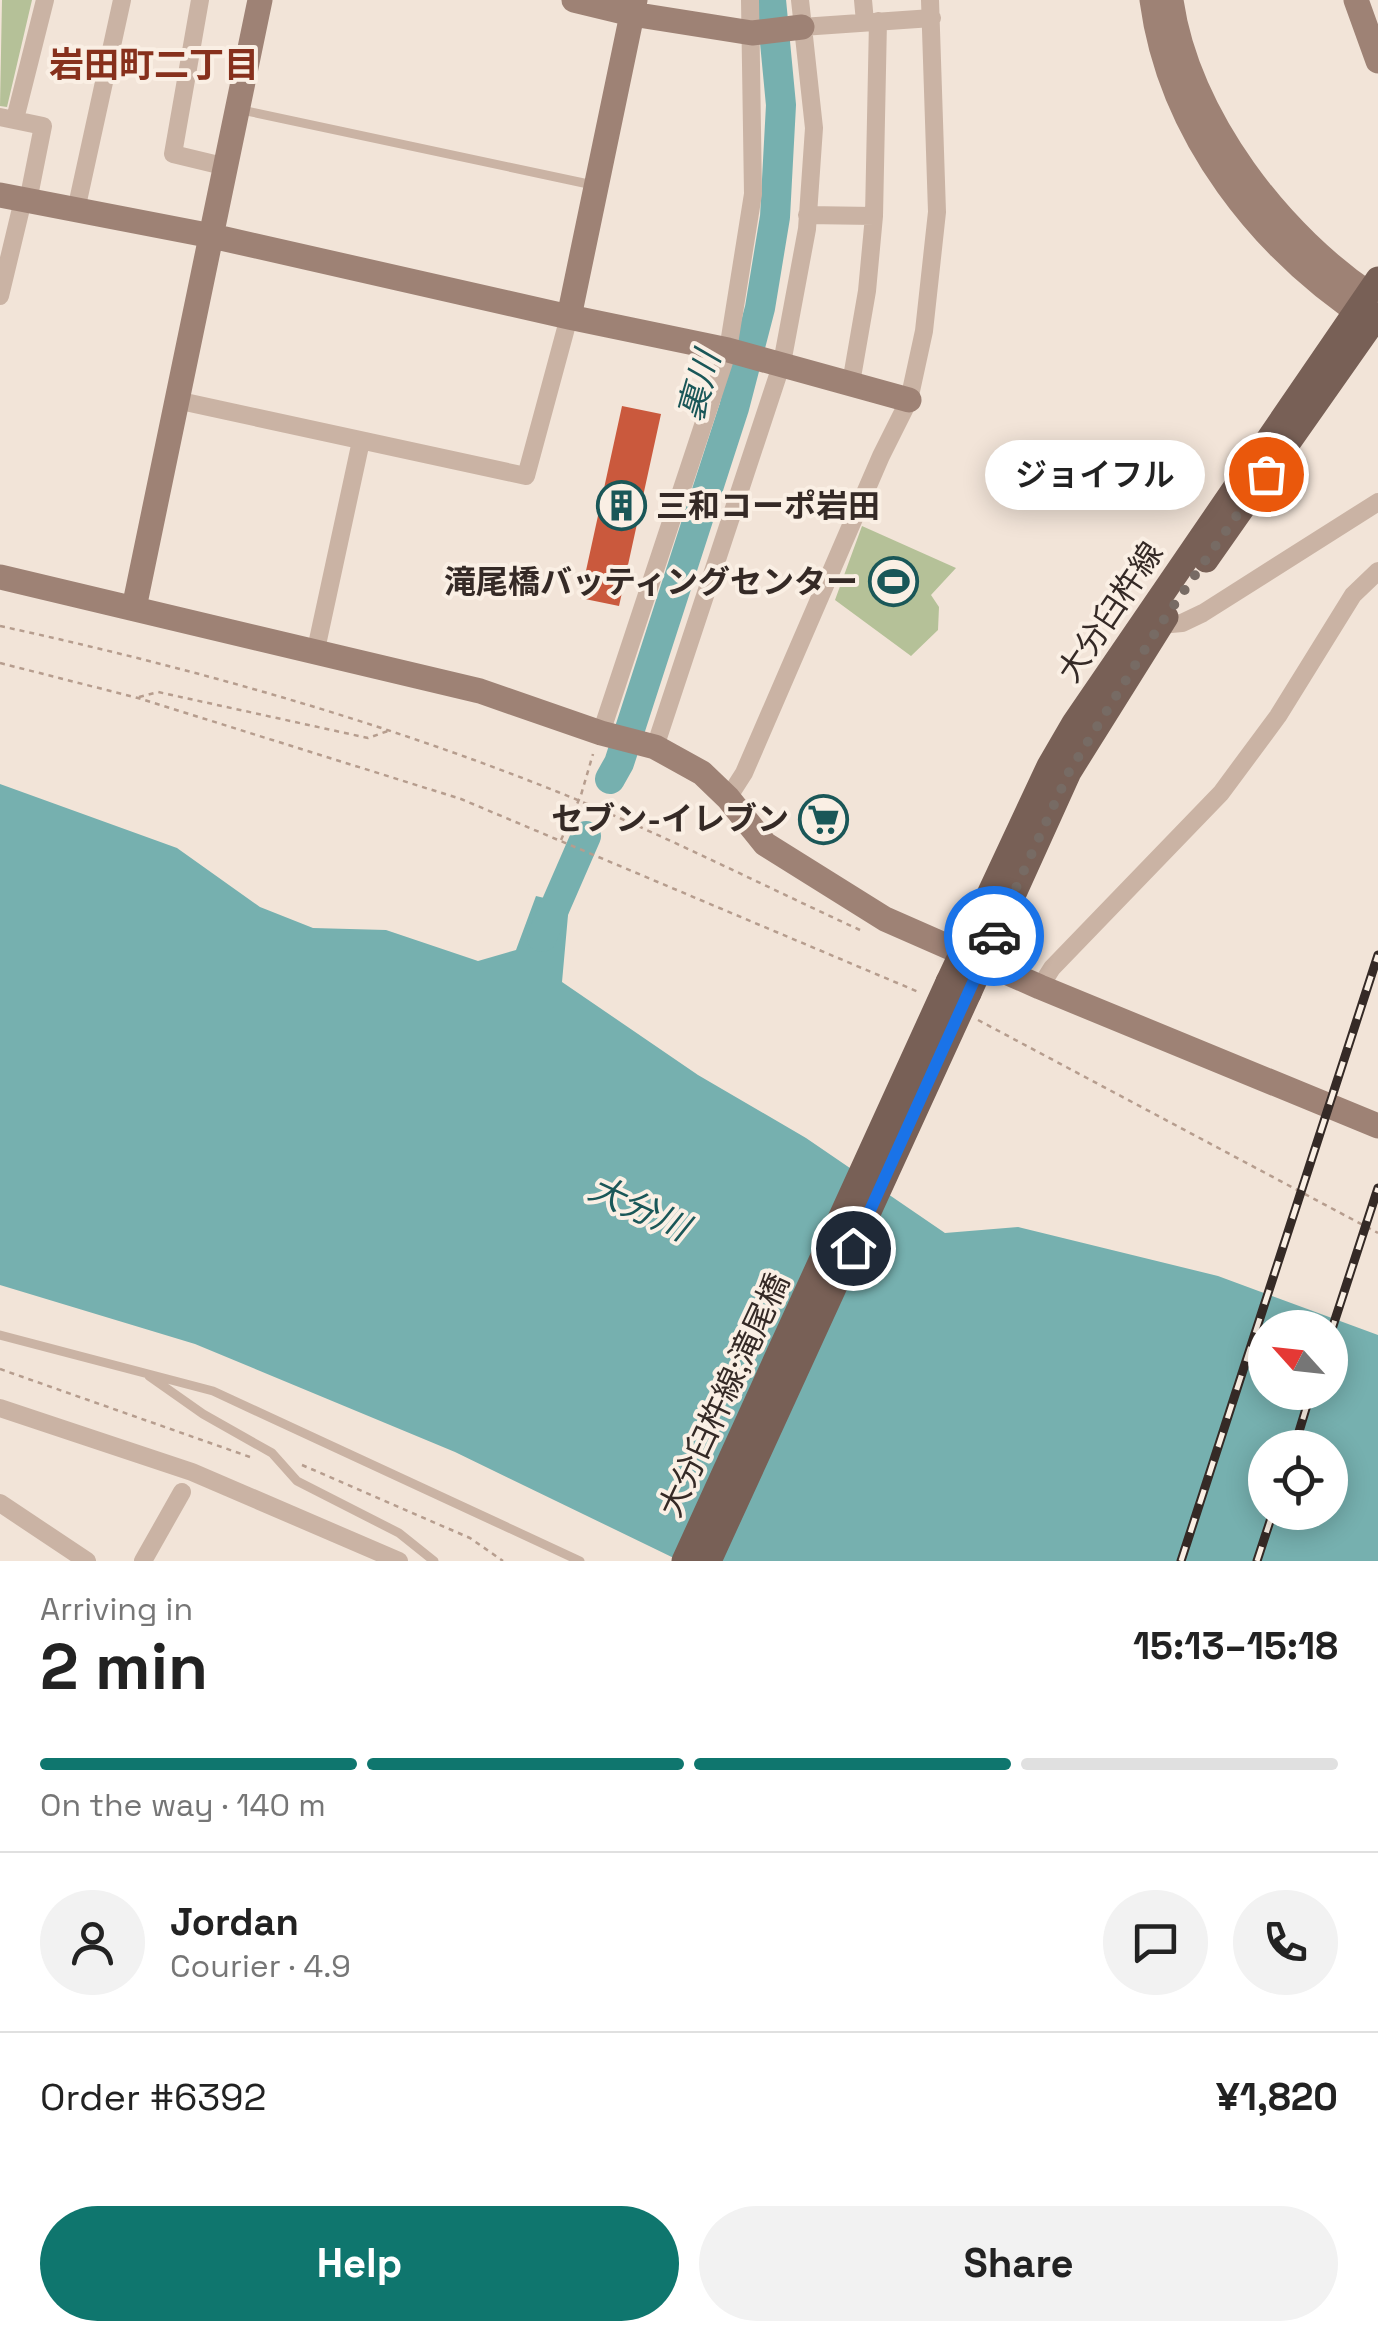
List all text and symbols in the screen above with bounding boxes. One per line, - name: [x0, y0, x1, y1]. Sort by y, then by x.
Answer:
- district label: 岩田町二丁目: [49, 43, 259, 87]
- water label: 裏川: [668, 342, 731, 426]
- pin: [1224, 432, 1309, 517]
- callout: ジョイフル: [986, 439, 1206, 509]
- icon: bag: [1239, 447, 1294, 502]
- text: ジョイフル: [1015, 455, 1175, 495]
- building icon: 三和コーポ岩田: [595, 480, 647, 532]
- place label: 三和コーポ岩田: [656, 486, 880, 526]
- street label: 大分臼杵線: [1049, 534, 1171, 690]
- sports icon: 滝尾橋バッティングセンター: [867, 556, 919, 608]
- place label: 滝尾橋バッティングセンター: [444, 562, 858, 602]
- supermarket icon: セブン-イレブン: [798, 793, 850, 845]
- place label: セブン-イレブン: [551, 799, 789, 839]
- courier: [944, 886, 1044, 986]
- icon: car: [967, 909, 1022, 964]
- water label: 大分川: [582, 1166, 699, 1252]
- pin: [811, 1206, 896, 1291]
- icon: home: [826, 1221, 881, 1276]
- street label: 大分臼杵線;滝尾橋: [650, 1267, 798, 1523]
- north arrow: [1248, 1310, 1348, 1410]
- map controls: [1248, 1310, 1348, 1530]
- button: locate: [1248, 1430, 1348, 1530]
- text: Arriving in: [40, 1589, 193, 1629]
- text: 15:13–15:18: [1133, 1622, 1338, 1670]
- text: 2 min: [40, 1625, 208, 1708]
- text: On the way · 140 m: [40, 1785, 326, 1825]
- button: person: [40, 1890, 145, 1995]
- button: chat: [1103, 1890, 1208, 1995]
- button: phone: [1233, 1890, 1338, 1995]
- text: Jordan: [170, 1898, 299, 1946]
- text: Courier · 4.9: [170, 1946, 351, 1986]
- text: Order #6392: [40, 2073, 266, 2121]
- text: ¥1,820: [1216, 2073, 1338, 2121]
- button: Help: [40, 2206, 679, 2321]
- button: Share: [699, 2206, 1338, 2321]

